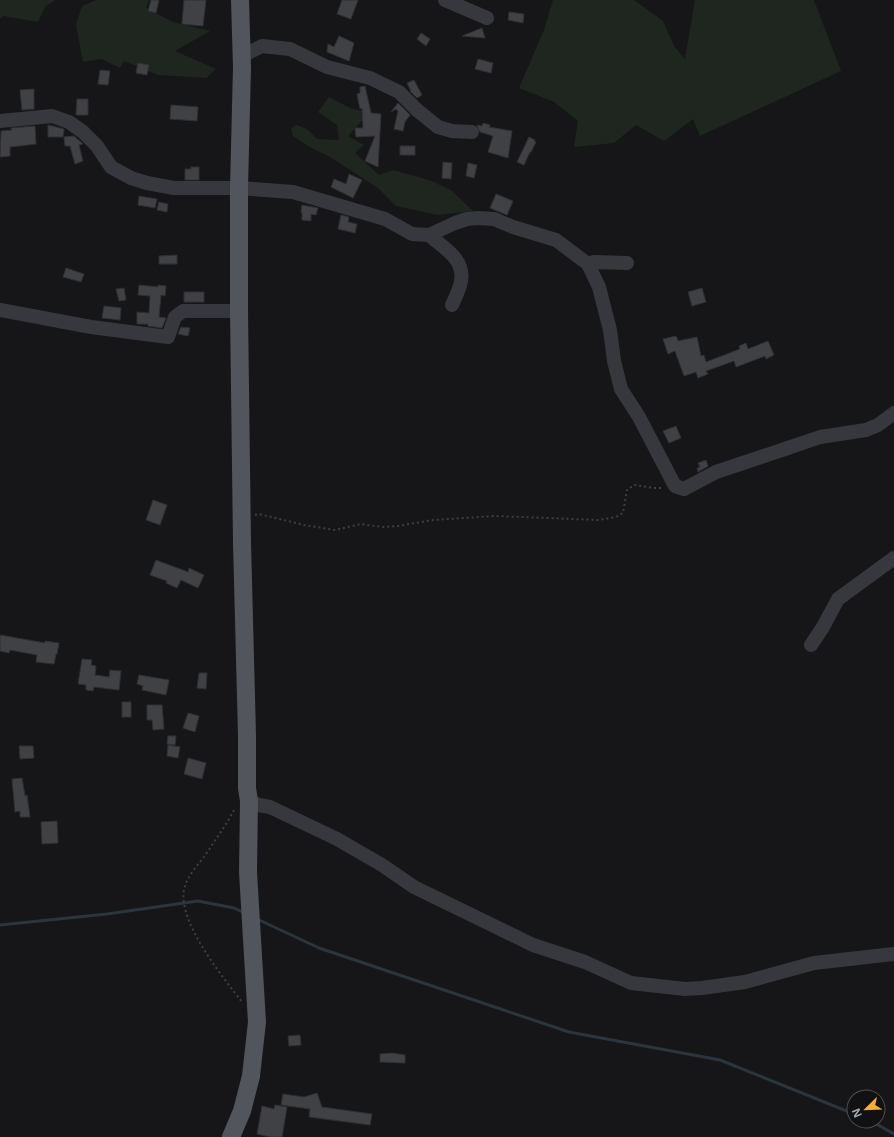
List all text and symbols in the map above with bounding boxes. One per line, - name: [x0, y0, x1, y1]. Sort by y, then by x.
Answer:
- north arrow: [846, 1089, 886, 1129]
- text: N: [848, 1106, 865, 1120]

